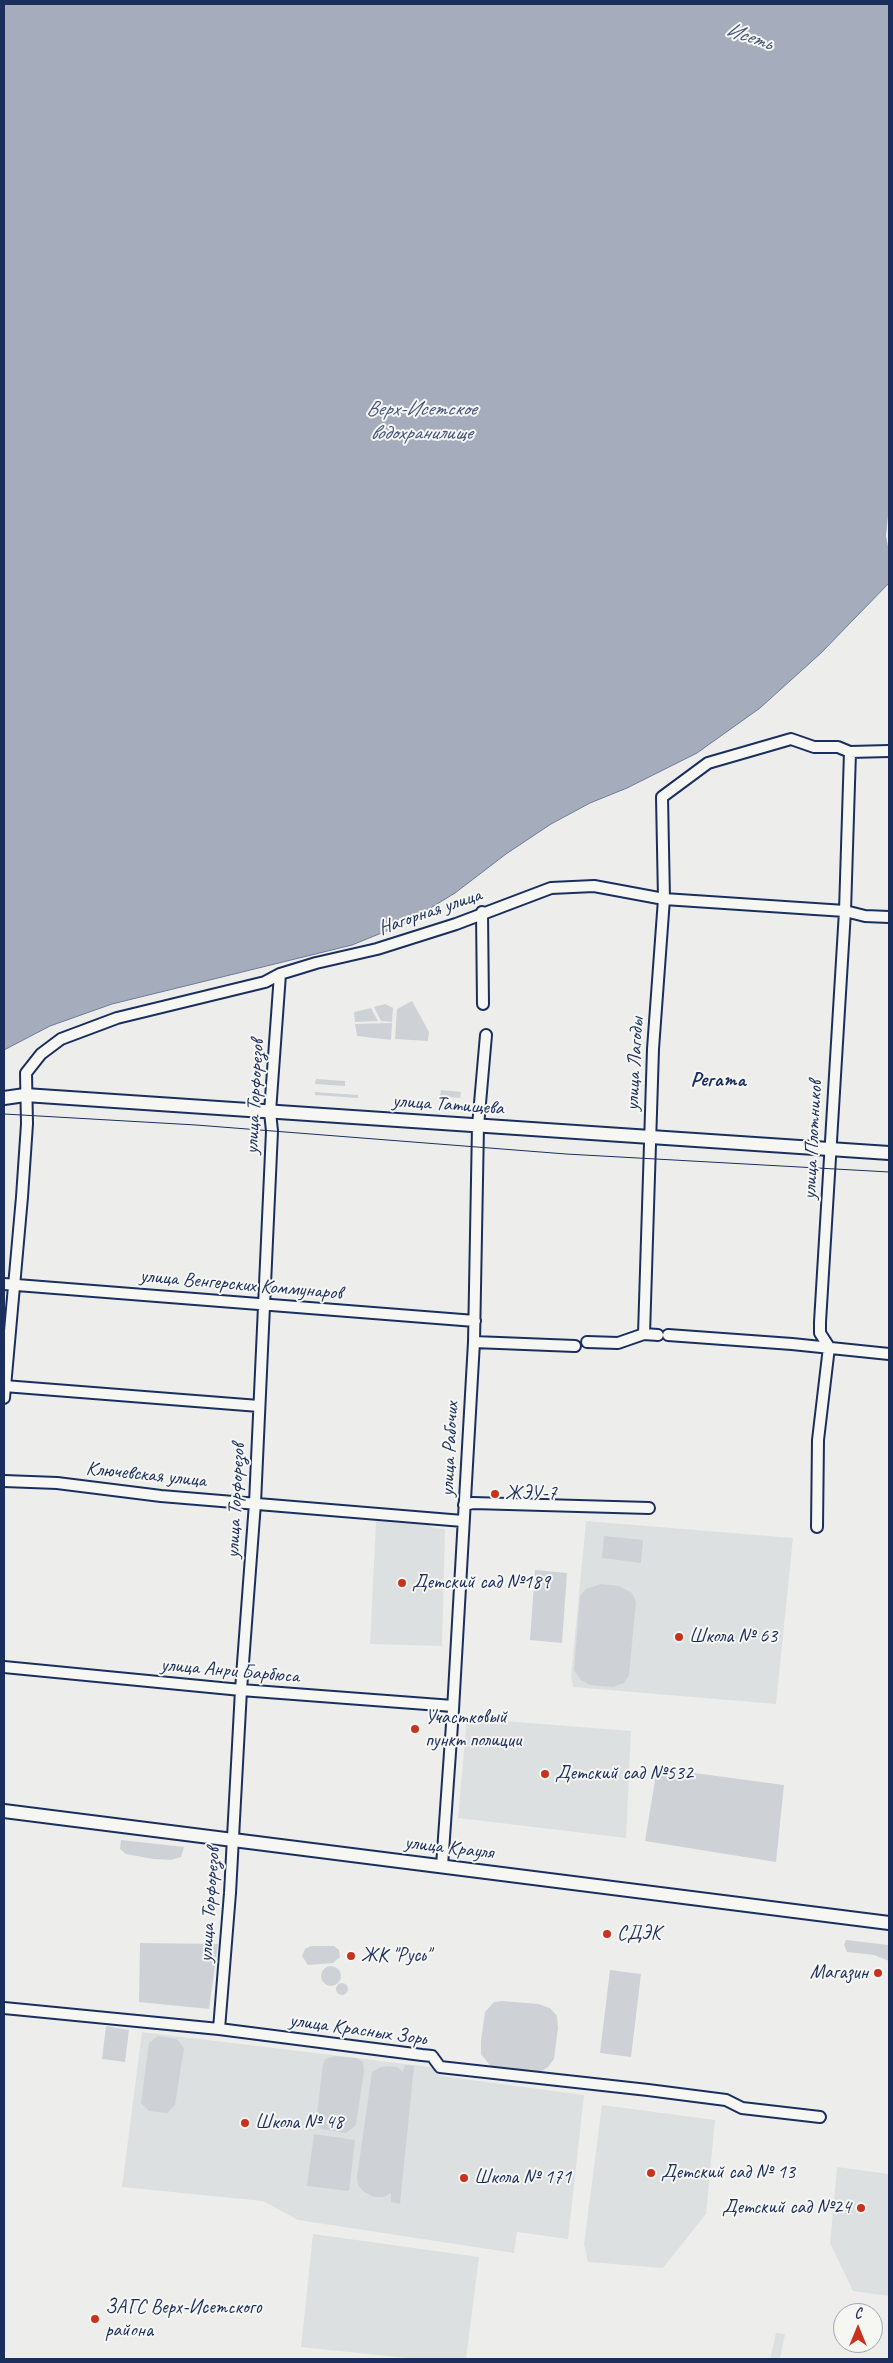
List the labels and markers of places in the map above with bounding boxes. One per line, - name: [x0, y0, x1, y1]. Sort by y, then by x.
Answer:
- place label: ЖЭУ-7: [505, 1482, 557, 1506]
- marker: ЖЭУ-7: [489, 1488, 501, 1500]
- place label: Детский сад №189: [412, 1571, 550, 1595]
- marker: Детский сад №189: [396, 1577, 408, 1589]
- place label: Школа № 63: [689, 1625, 777, 1649]
- marker: Школа № 63: [673, 1631, 685, 1643]
- place label: Участковый пункт полиции: [425, 1706, 521, 1753]
- marker: Участковый пункт полиции: [409, 1723, 421, 1735]
- place label: Детский сад №532: [555, 1762, 693, 1786]
- marker: Детский сад №532: [539, 1768, 551, 1780]
- place label: СДЭК: [617, 1922, 661, 1946]
- marker: СДЭК: [601, 1928, 613, 1940]
- place label: ЖК "Русь": [361, 1944, 430, 1968]
- marker: ЖК "Русь": [345, 1950, 357, 1962]
- place label: Магазин: [810, 1961, 868, 1985]
- marker: Магазин: [872, 1967, 884, 1979]
- place label: Школа № 48: [255, 2111, 343, 2135]
- marker: Школа № 48: [239, 2117, 251, 2129]
- place label: Детский сад № 13: [661, 2161, 795, 2185]
- place label: Школа № 171: [474, 2166, 571, 2190]
- marker: Детский сад № 13: [645, 2167, 657, 2179]
- marker: Школа № 171: [458, 2172, 470, 2184]
- place label: Детский сад №24: [722, 2196, 851, 2220]
- marker: Детский сад №24: [855, 2202, 867, 2214]
- place label: ЗАГС Верх-Исетского района: [105, 2296, 262, 2343]
- marker: ЗАГС Верх-Исетского района: [89, 2313, 101, 2325]

